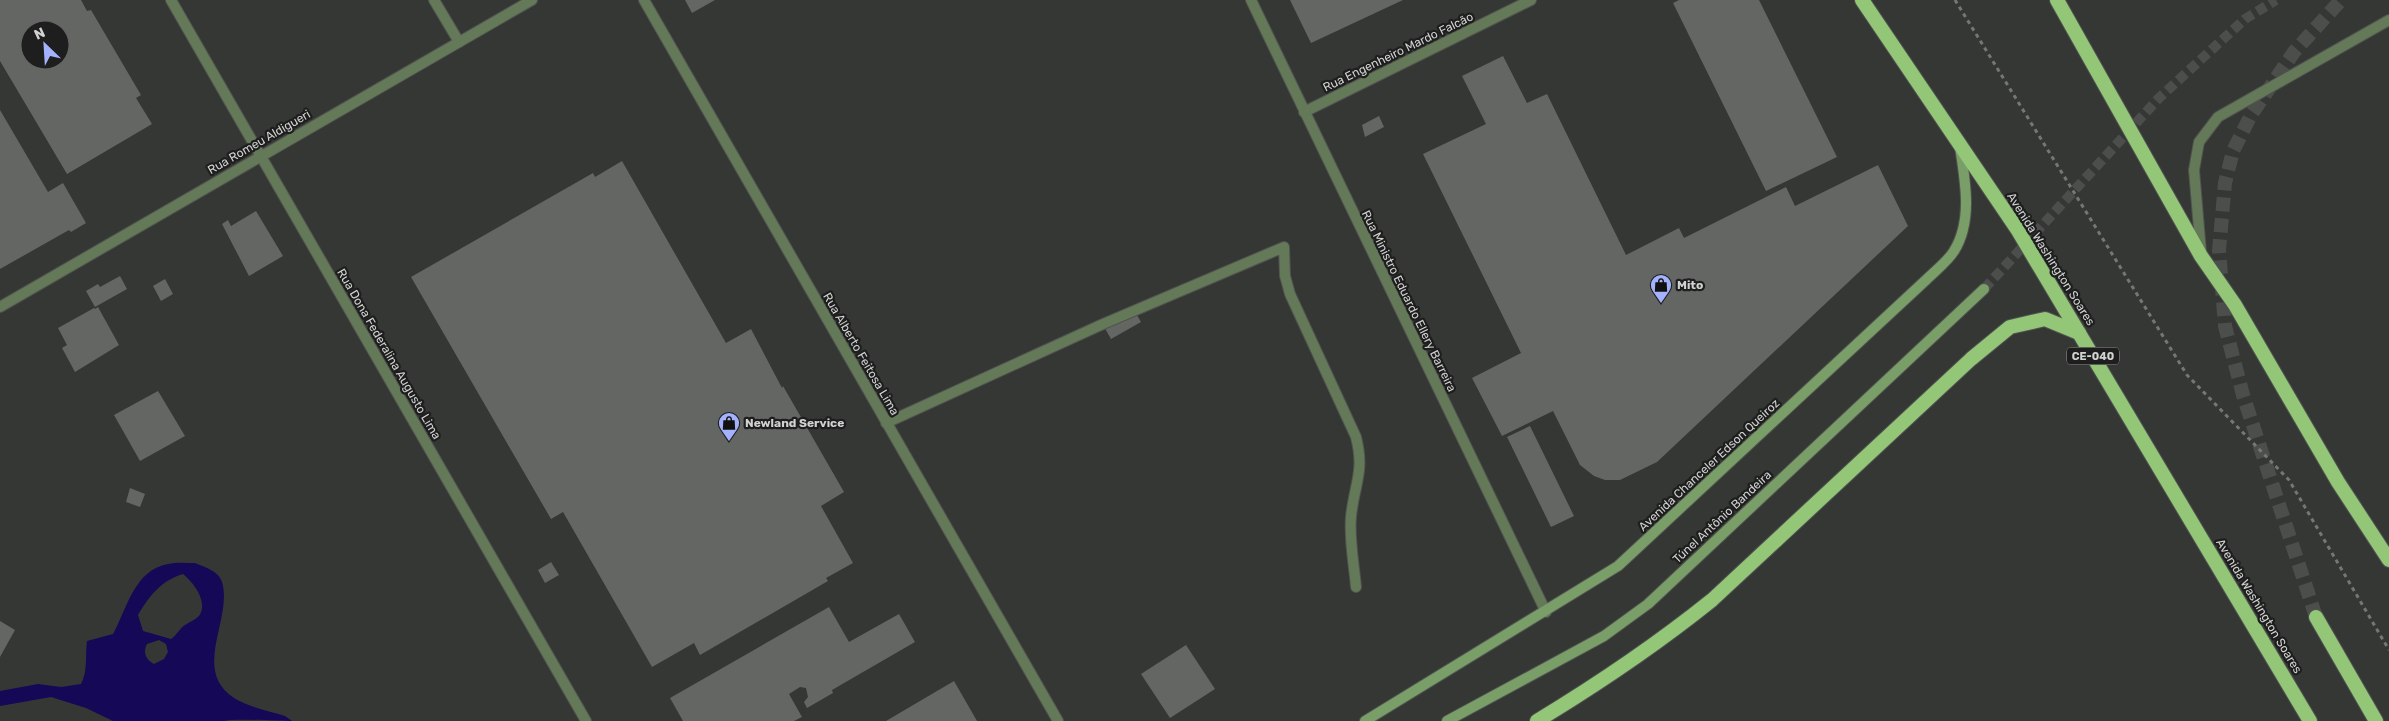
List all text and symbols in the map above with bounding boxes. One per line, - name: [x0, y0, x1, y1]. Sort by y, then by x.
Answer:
- street label: Rua Engenheiro Mardo Falcão: [1321, 9, 1476, 95]
- north arrow: [20, 20, 70, 70]
- text: N: [32, 24, 48, 44]
- street label: Rua Romeu Aldigueri: [205, 107, 313, 177]
- street label: Avenida Washington Soares: [2004, 190, 2098, 328]
- street label: Rua Ministro Eduardo Ellery Barreira: [1359, 208, 1459, 394]
- street label: Rua Dona Federalina Augusto Lima: [334, 266, 444, 442]
- shop icon: Mito: [1649, 273, 1673, 304]
- place label: Mito: [1677, 278, 1703, 292]
- street label: Rua Alberto Feitosa Lima: [820, 290, 902, 418]
- road number: CE-040: [2067, 348, 2119, 364]
- street label: Avenida Chanceler Edson Queiroz: [1636, 396, 1782, 534]
- shop icon: Newland Service: [717, 411, 741, 442]
- place label: Newland Service: [745, 416, 844, 430]
- street label: Túnel Antônio Bandeira: [1670, 468, 1774, 566]
- street label: Avenida Washington Soares: [2213, 536, 2305, 676]

